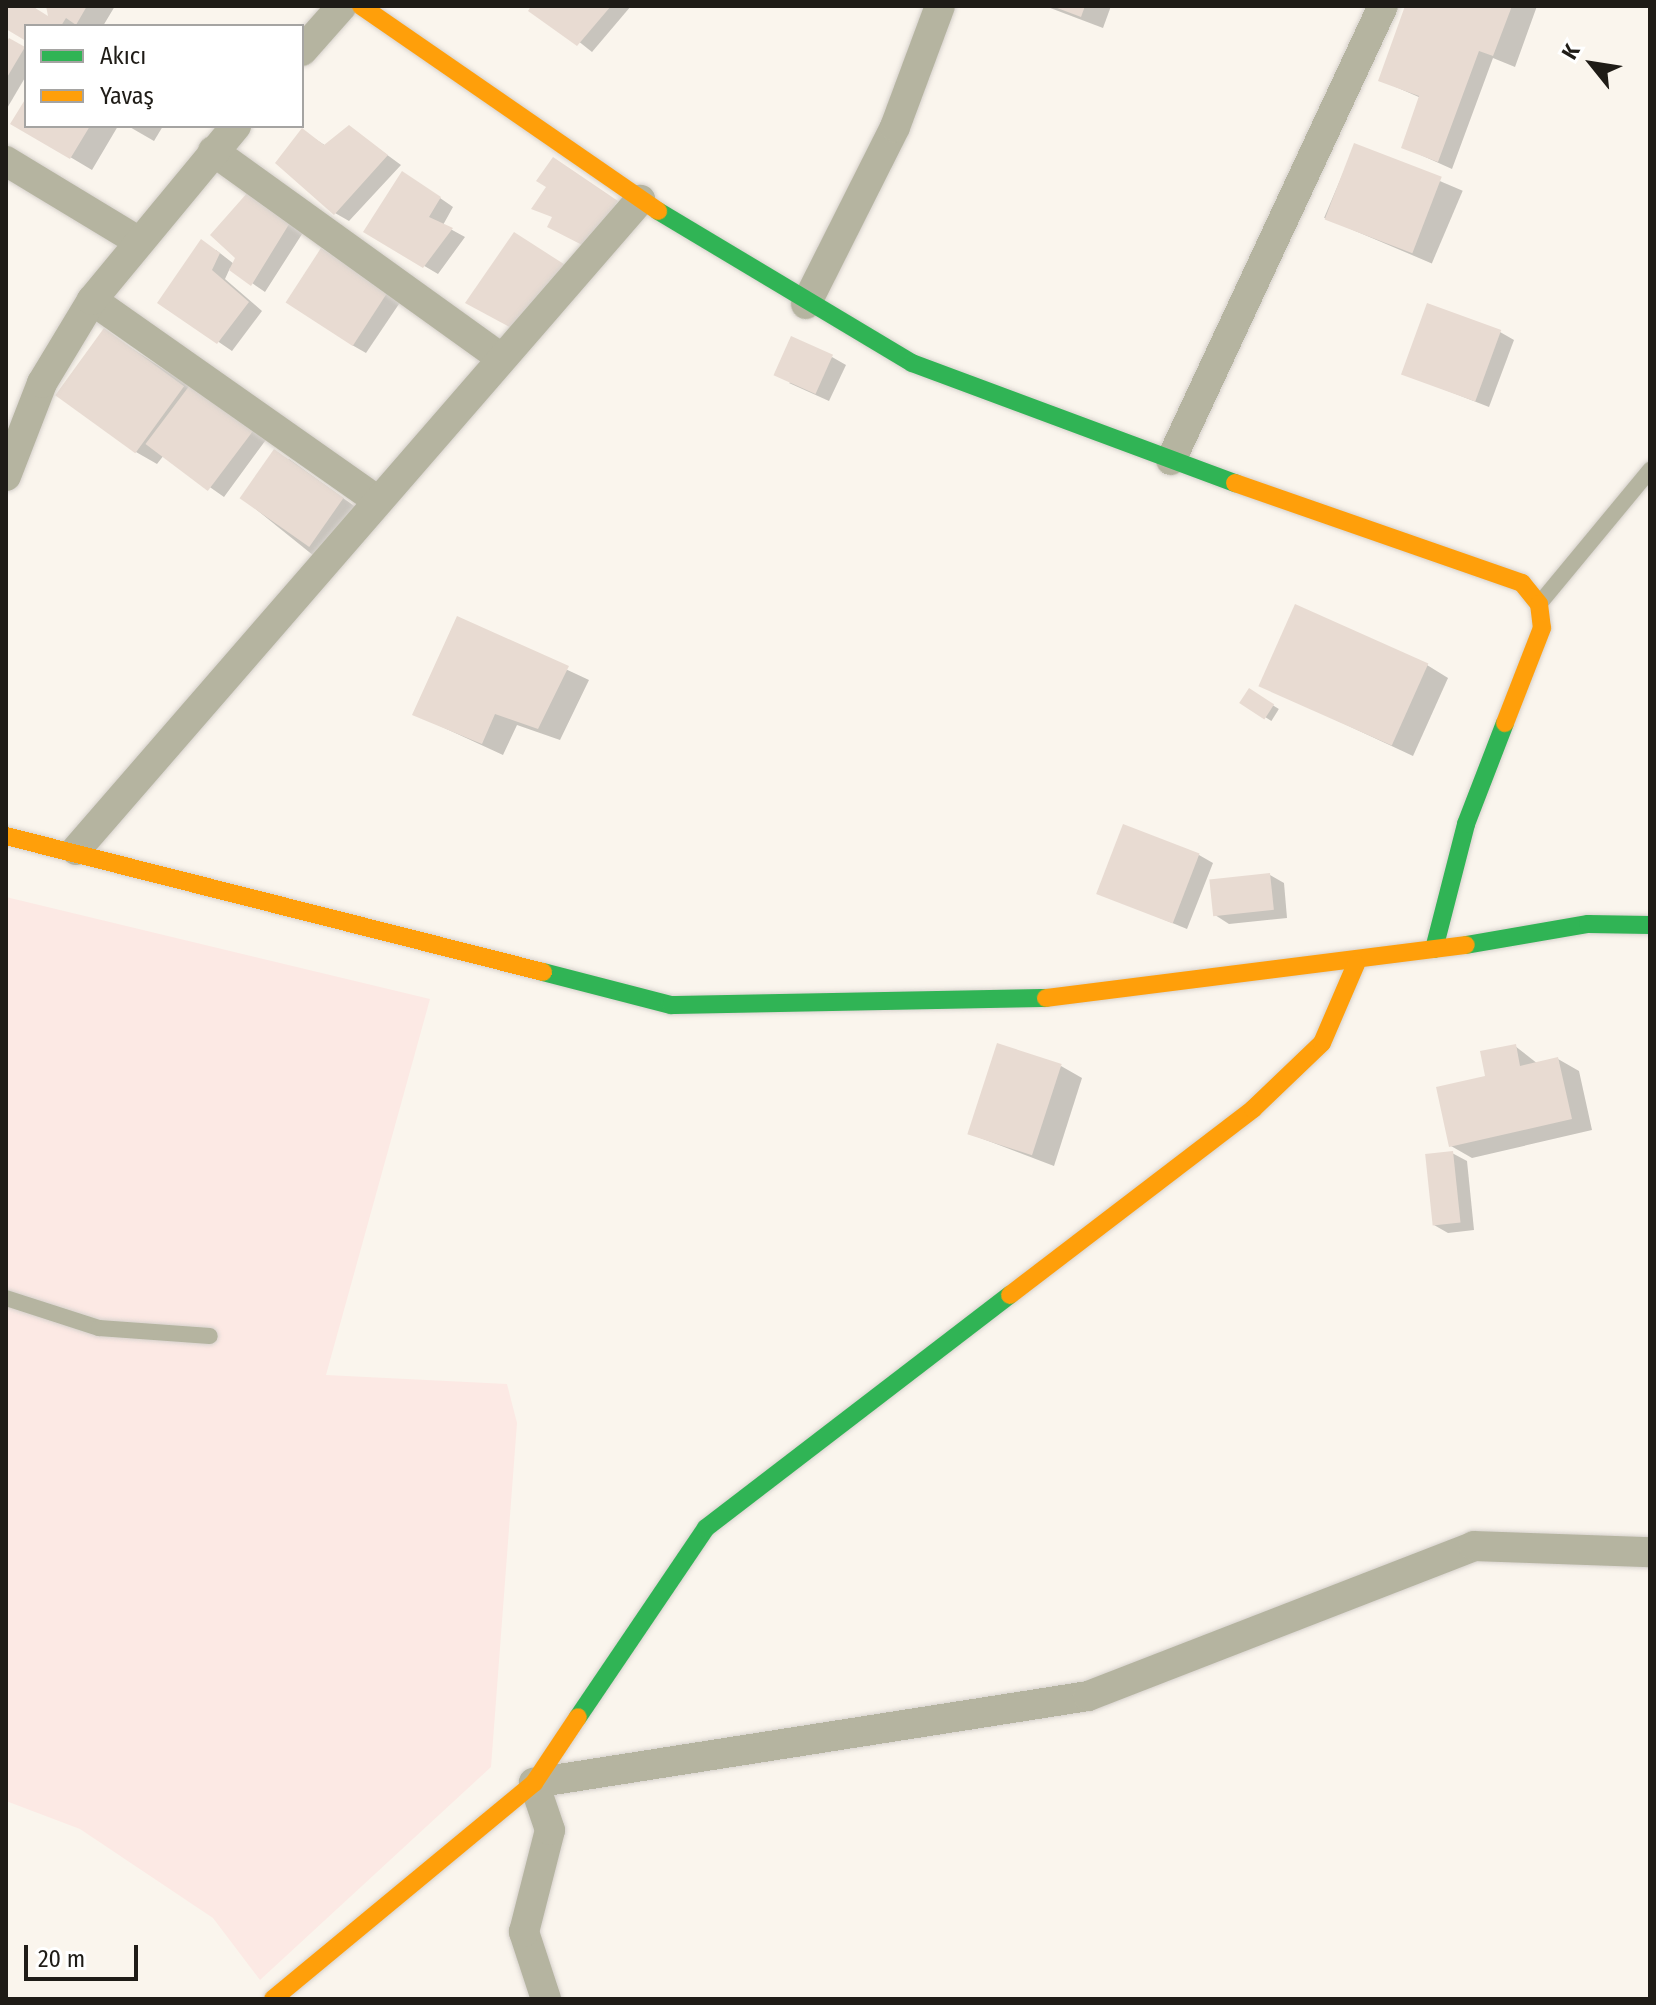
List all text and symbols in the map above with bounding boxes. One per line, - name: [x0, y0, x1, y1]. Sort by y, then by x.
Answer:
- legend: [24, 24, 304, 128]
- north arrow: [1552, 24, 1632, 104]
- text: K: [1556, 39, 1586, 64]
- text: Akıcı: [100, 42, 146, 70]
- text: Yavaş: [100, 82, 154, 110]
- scale bar: [28, 1929, 142, 1979]
- text: 20 m: [38, 1945, 85, 1973]

